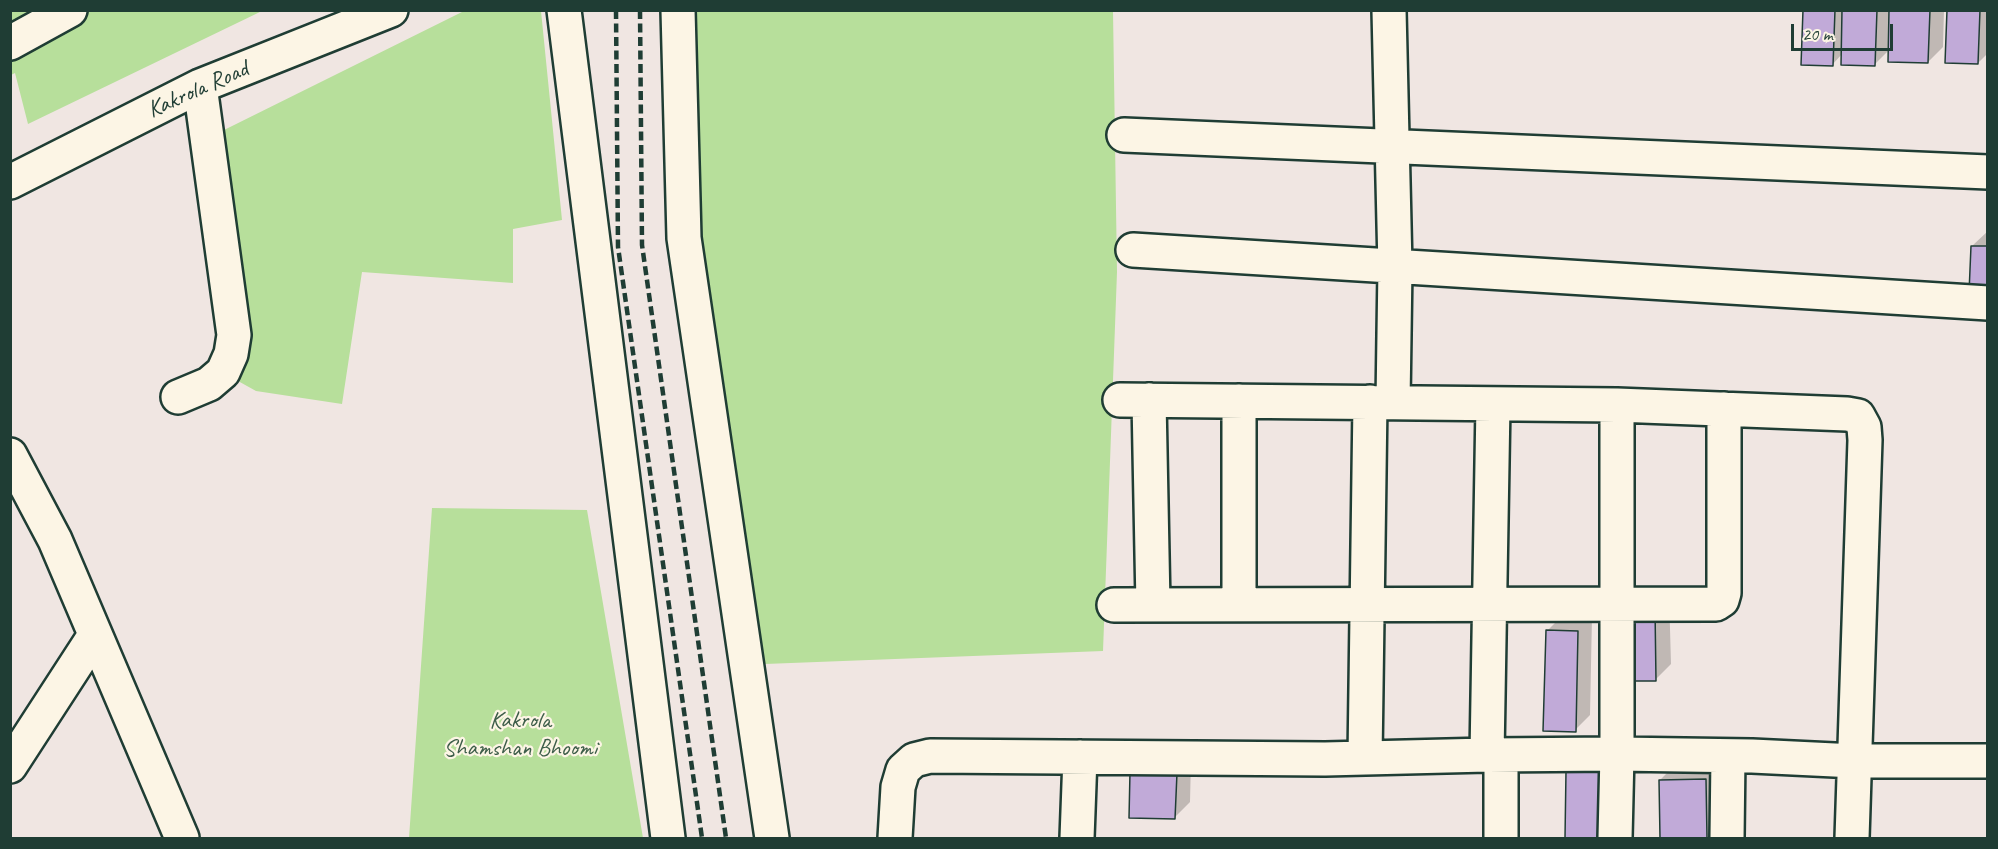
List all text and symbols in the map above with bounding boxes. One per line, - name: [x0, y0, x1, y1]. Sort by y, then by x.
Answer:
- scale bar: [1794, 12, 1896, 50]
- text: 20 m: [1802, 23, 1833, 45]
- street label: Kakrola Road: [143, 55, 253, 125]
- park label: Kakrola Shamshan Bhoomi: [443, 707, 597, 763]

